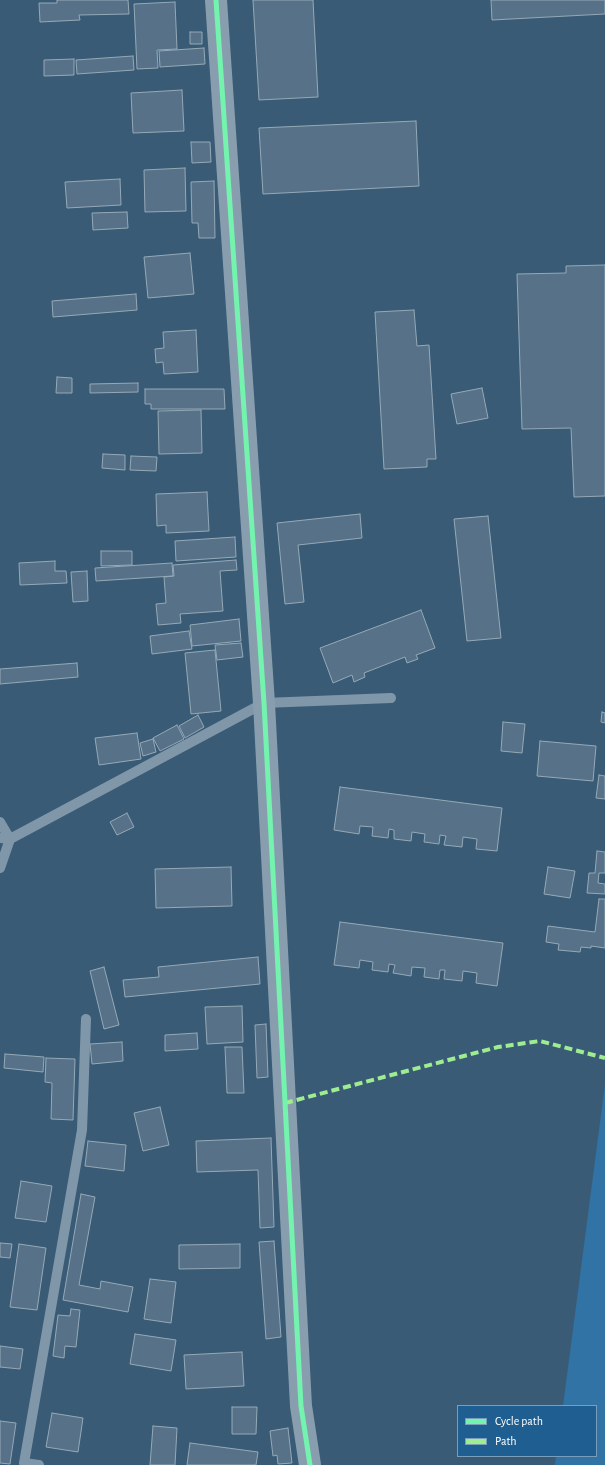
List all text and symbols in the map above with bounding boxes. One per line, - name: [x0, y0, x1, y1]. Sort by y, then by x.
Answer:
- legend: [457, 1405, 597, 1457]
- text: Cycle path: [495, 1415, 543, 1427]
- text: Path: [495, 1435, 517, 1447]

